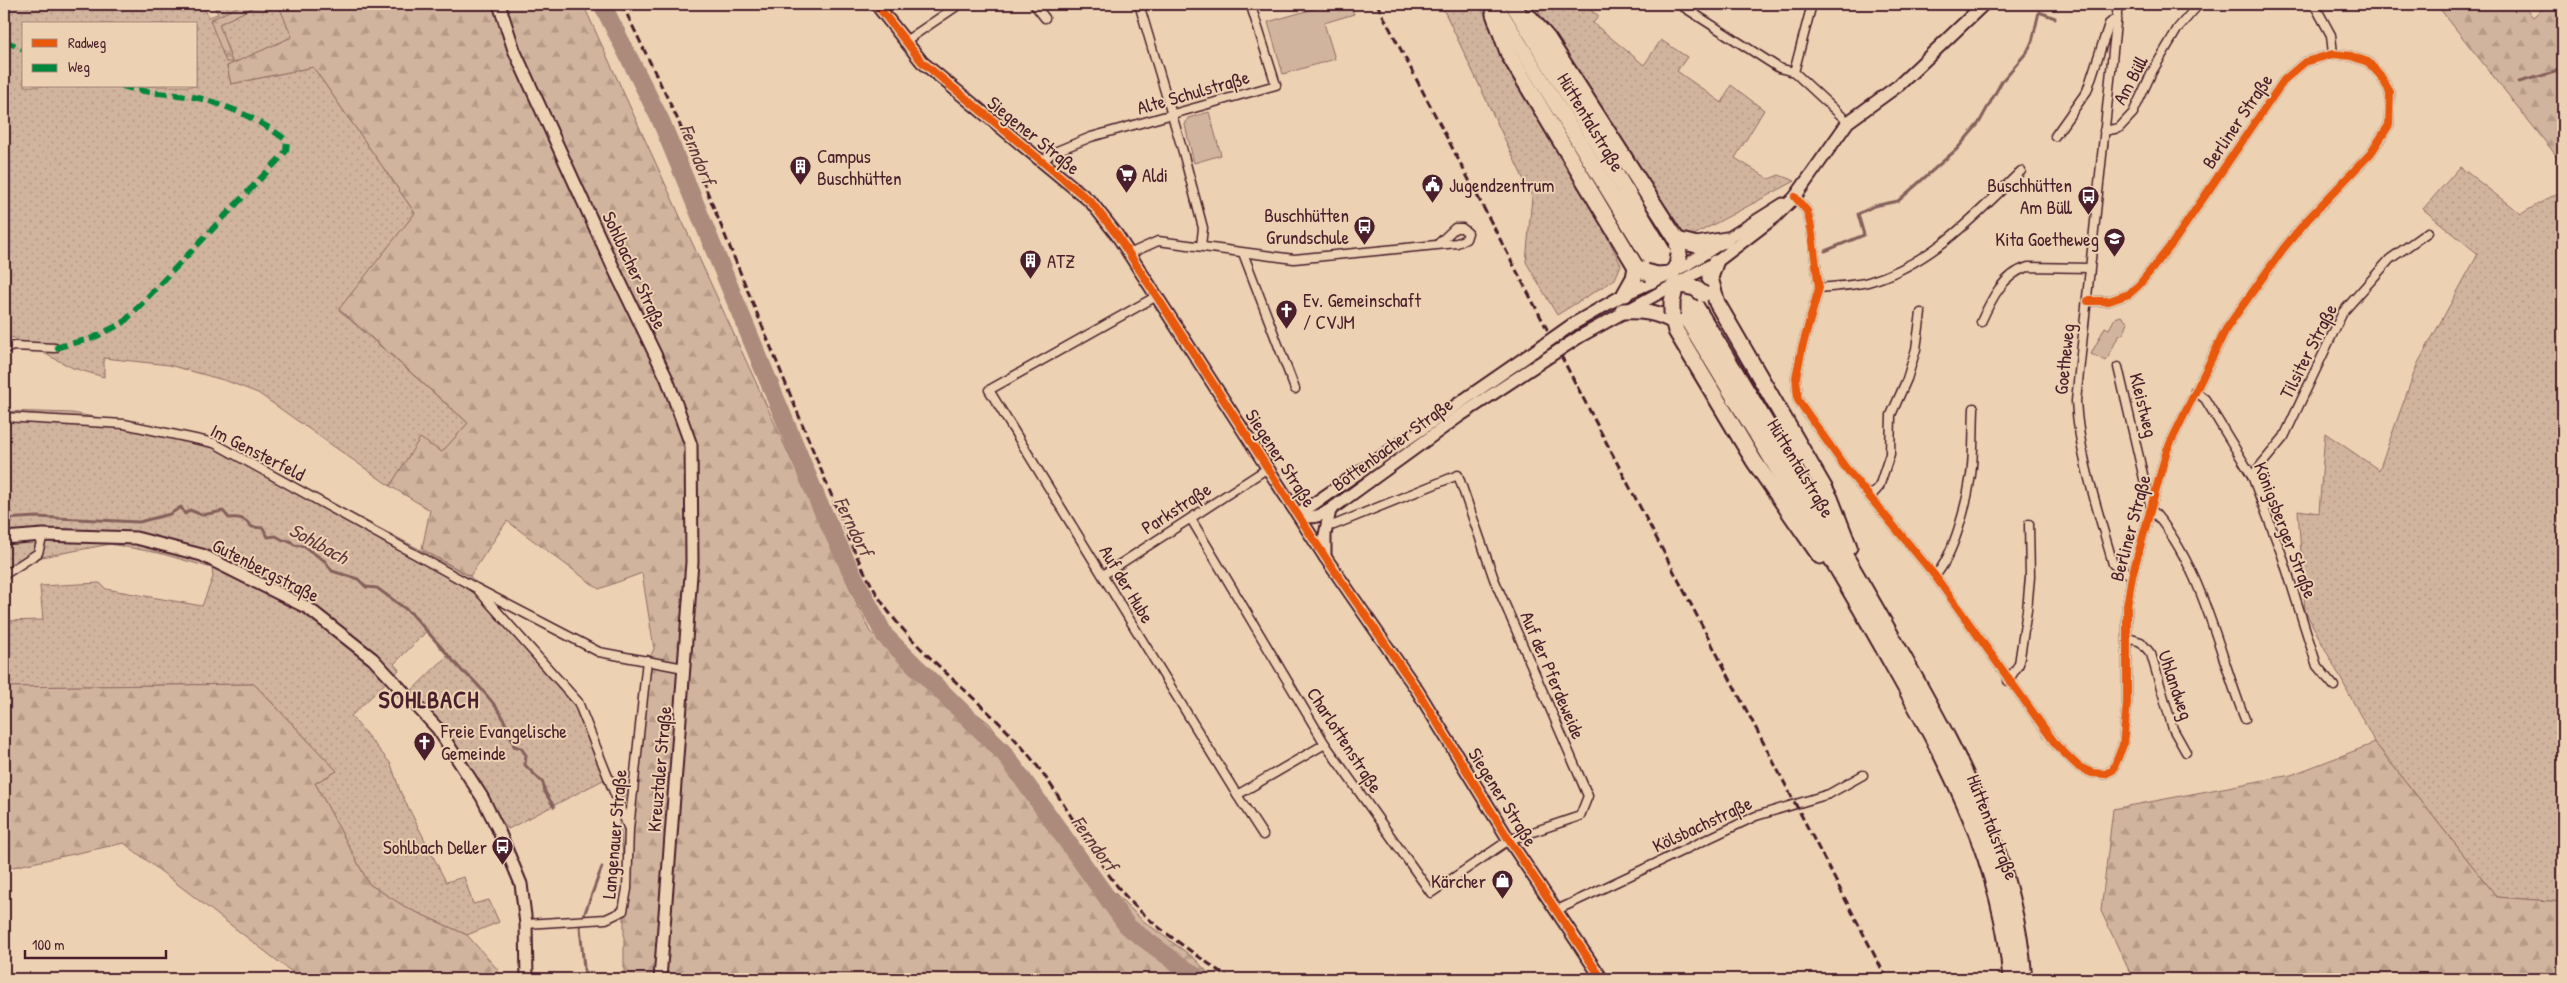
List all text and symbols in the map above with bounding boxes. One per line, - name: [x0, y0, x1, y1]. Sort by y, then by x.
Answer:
- legend: [22, 22, 198, 88]
- text: Radweg: [68, 32, 106, 53]
- street label: Am Büll: [2106, 50, 2154, 109]
- text: Weg: [68, 56, 90, 77]
- street label: Alte Schulstraße: [1134, 63, 1253, 120]
- street label: Hüttentalstraße: [1551, 68, 1631, 177]
- street label: Berliner Straße: [2196, 68, 2279, 174]
- street label: Siegener Straße: [982, 90, 1086, 181]
- water label: Ferndorf: [674, 120, 724, 192]
- place label: Campus Buschhütten: [817, 143, 902, 191]
- building icon: Campus Buschhütten: [789, 155, 813, 186]
- place label: Aldi: [1142, 162, 1168, 188]
- supermarket icon: Aldi: [1114, 163, 1138, 194]
- place label: Jugendzentrum: [1449, 172, 1554, 198]
- place label: Buschhütten Am Büll: [1987, 172, 2073, 220]
- public building icon: Jugendzentrum: [1421, 173, 1445, 204]
- bus stop icon: Buschhütten Am Büll: [2076, 184, 2100, 215]
- place label: Buschhütten Grundschule: [1264, 202, 1349, 250]
- street label: Sohlbacher Straße: [596, 207, 674, 333]
- bus stop icon: Buschhütten Grundschule: [1353, 214, 1377, 245]
- place label: Kita Goetheweg: [1995, 226, 2099, 252]
- school or university icon: Kita Goetheweg: [2103, 227, 2127, 258]
- place label: ATZ: [1047, 248, 1075, 274]
- building icon: ATZ: [1019, 249, 1043, 280]
- place label: Ev. Gemeinschaft / CVJM: [1303, 287, 1421, 335]
- church icon: Ev. Gemeinschaft / CVJM: [1275, 299, 1299, 330]
- street label: Tilsiter Straße: [2273, 299, 2343, 403]
- street label: Goetheweg: [2047, 322, 2081, 396]
- street label: Kleistweg: [2123, 370, 2165, 440]
- street label: Bottenbacher Straße: [1326, 391, 1458, 497]
- street label: Siegener Straße: [1240, 404, 1323, 512]
- street label: Hüttentalstraße: [1761, 414, 1841, 523]
- street label: Im Gensterfeld: [206, 417, 310, 487]
- street label: Königsberger Straße: [2248, 458, 2324, 602]
- street label: Berliner Straße: [2103, 471, 2157, 584]
- street label: Parkstraße: [1136, 476, 1216, 540]
- water label: Ferndorf: [828, 492, 882, 564]
- water label: Sohlbach: [285, 516, 355, 571]
- street label: Gutenbergstraße: [208, 532, 324, 608]
- street label: Auf der Hube: [1094, 540, 1161, 628]
- street label: Auf der Pferdeweide: [1514, 607, 1592, 743]
- street label: Uhlandweg: [2152, 647, 2200, 723]
- street label: Charlottenstraße: [1301, 682, 1389, 798]
- district label: SOHLBACH: [379, 683, 479, 715]
- street label: Kreuztaler Straße: [641, 704, 677, 833]
- place label: Freie Evangelische Gemeinde: [440, 718, 567, 766]
- church icon: Freie Evangelische Gemeinde: [413, 730, 437, 761]
- street label: Siegener Straße: [1462, 743, 1544, 852]
- street label: Langenauer Straße: [595, 768, 633, 900]
- street label: Hüttentalstraße: [1961, 771, 2025, 884]
- street label: Kölsbachstraße: [1648, 789, 1756, 858]
- water label: Ferndorf: [1066, 810, 1127, 879]
- place label: Sohlbach Deller: [383, 834, 488, 860]
- bus stop icon: Sohlbach Deller: [491, 835, 515, 866]
- place label: Kärcher: [1431, 868, 1487, 894]
- shop icon: Kärcher: [1490, 869, 1514, 900]
- scale bar: [25, 928, 166, 960]
- text: 100 m: [32, 934, 65, 955]

